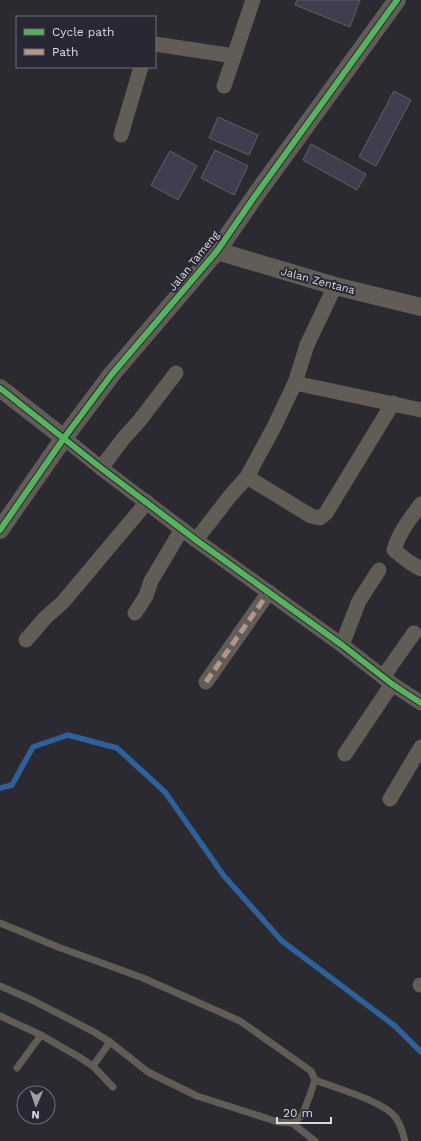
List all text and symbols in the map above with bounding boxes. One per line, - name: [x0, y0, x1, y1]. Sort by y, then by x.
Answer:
- legend: [16, 16, 156, 68]
- text: Cycle path: [52, 25, 114, 39]
- text: Path: [52, 45, 78, 59]
- street label: Jalan Tameng: [166, 228, 222, 294]
- street label: Jalan Zentana: [280, 265, 356, 297]
- north arrow: [16, 1085, 56, 1125]
- scale bar: [277, 1099, 331, 1125]
- text: 20 m: [283, 1106, 313, 1120]
- text: N: [31, 1108, 40, 1121]

